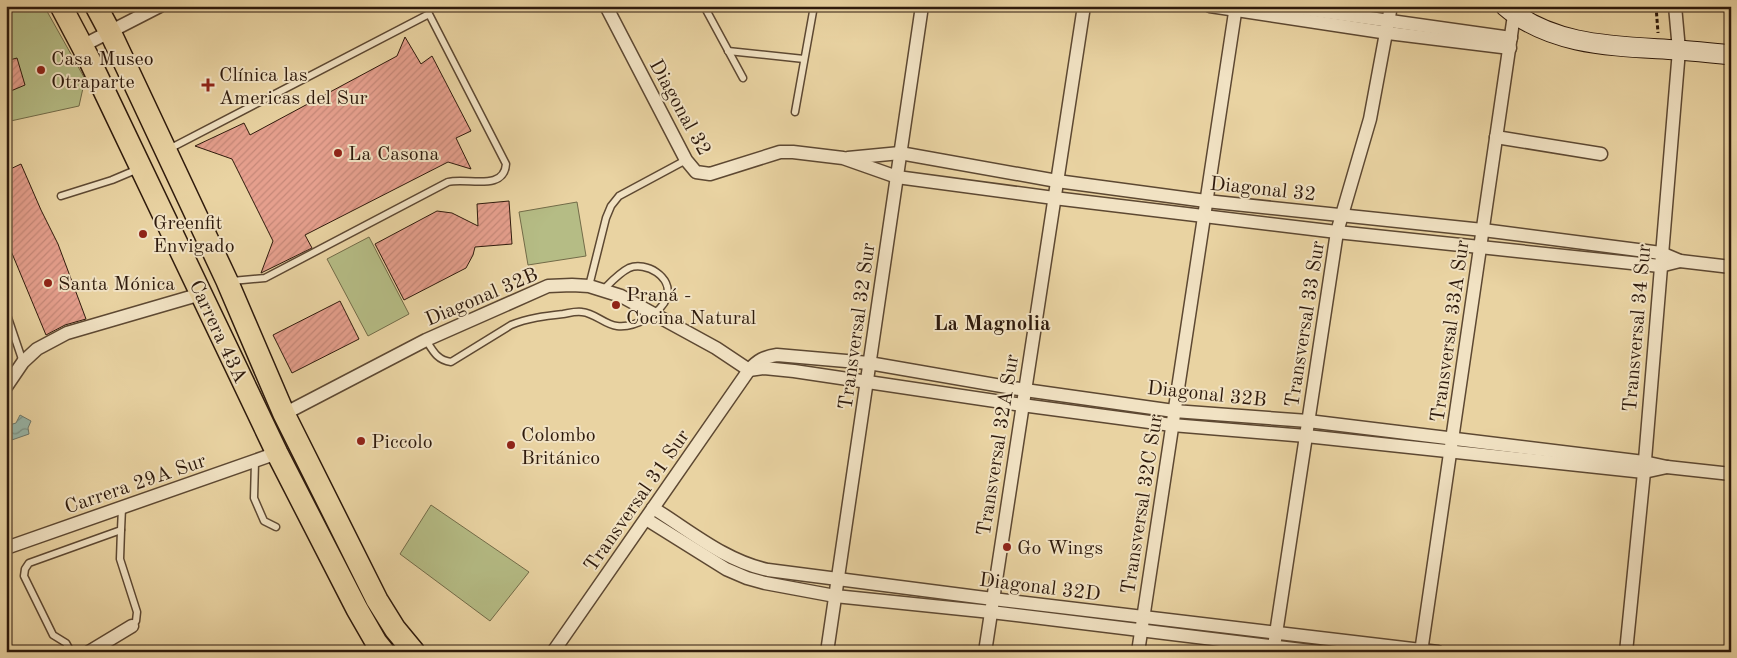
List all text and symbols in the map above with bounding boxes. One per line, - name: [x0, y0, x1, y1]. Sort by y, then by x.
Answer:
- place label: Casa Museo Otraparte: [51, 50, 154, 93]
- street label: Diagonal 32: [645, 57, 714, 159]
- marker: Casa Museo Otraparte: [35, 64, 47, 76]
- place label: Clínica las Americas del Sur: [219, 66, 368, 109]
- marker: Clínica las Americas del Sur: [201, 78, 215, 92]
- place label: La Casona: [348, 145, 440, 165]
- marker: La Casona: [332, 147, 344, 159]
- street label: Diagonal 32: [1209, 174, 1317, 205]
- place label: Greenfit Envigado: [153, 214, 235, 257]
- marker: Greenfit Envigado: [137, 228, 149, 240]
- street label: Transversal 33A Sur: [1428, 239, 1474, 424]
- street label: Transversal 33 Sur: [1283, 240, 1329, 409]
- street label: Transversal 32 Sur: [836, 241, 880, 411]
- street label: Transversal 34 Sur: [1621, 243, 1655, 413]
- street label: Diagonal 32B: [423, 265, 541, 331]
- place label: Santa Mónica: [58, 275, 175, 295]
- marker: Santa Mónica: [42, 277, 54, 289]
- street label: Carrera 43A: [185, 277, 250, 386]
- place label: Praná - Cocina Natural: [626, 286, 756, 329]
- marker: Praná - Cocina Natural: [610, 299, 622, 311]
- district label: La Magnolia: [933, 314, 1051, 335]
- street label: Transversal 32A Sur: [975, 353, 1023, 538]
- street label: Diagonal 32B: [1146, 379, 1268, 411]
- street label: Transversal 32C Sur: [1119, 413, 1167, 596]
- place label: Colombo Británico: [521, 426, 600, 469]
- street label: Transversal 31 Sur: [581, 426, 694, 576]
- place label: Piccolo: [371, 433, 433, 453]
- marker: Piccolo: [355, 435, 367, 447]
- marker: Colombo Británico: [505, 439, 517, 451]
- street label: Carrera 29A Sur: [62, 451, 209, 518]
- place label: Go Wings: [1017, 539, 1103, 559]
- marker: Go Wings: [1001, 541, 1013, 553]
- street label: Diagonal 32D: [978, 571, 1102, 605]

